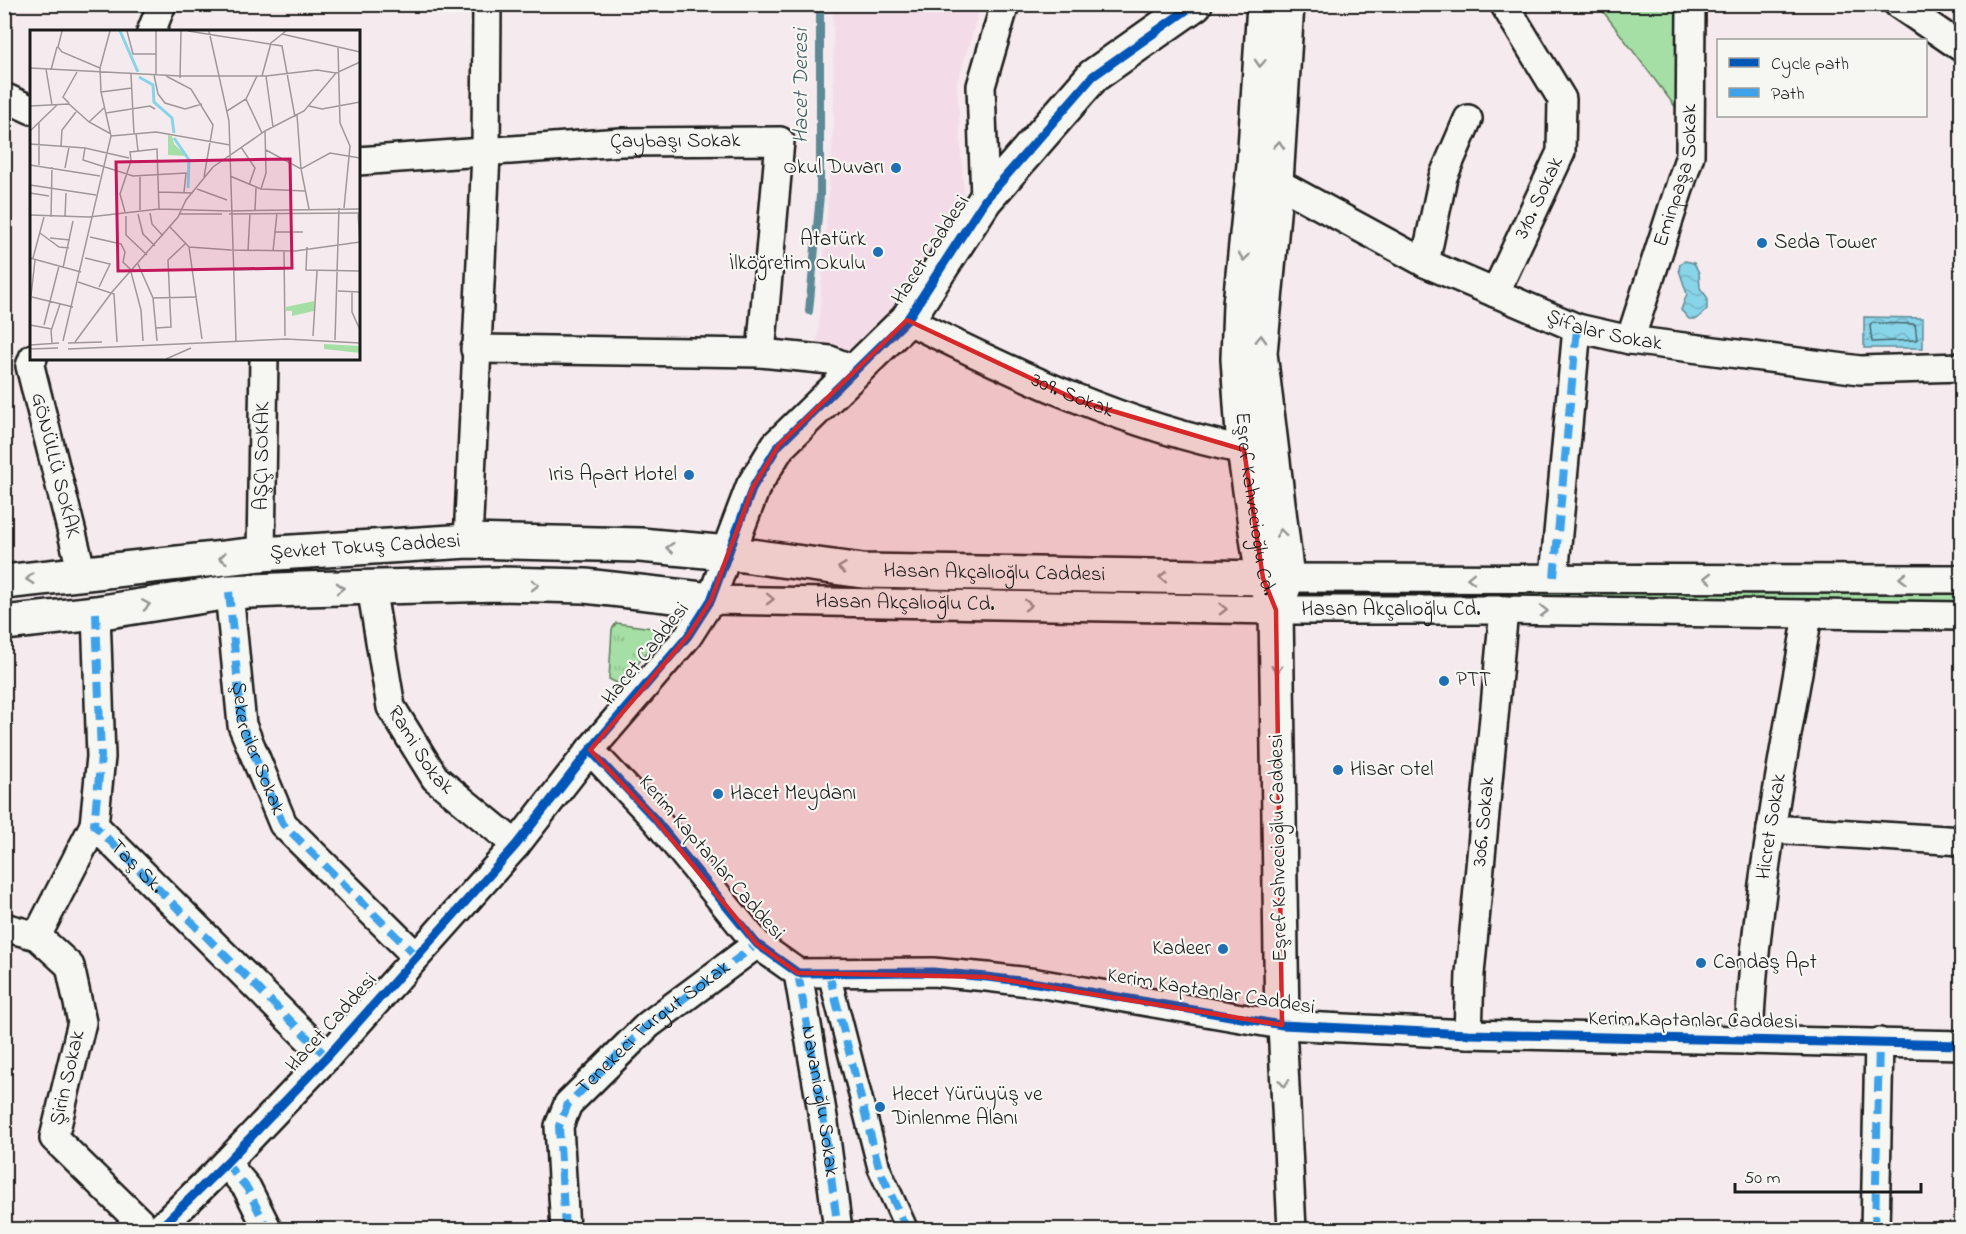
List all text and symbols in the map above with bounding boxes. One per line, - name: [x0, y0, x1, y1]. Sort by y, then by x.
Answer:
- water label: Hacet Deresi: [786, 26, 818, 144]
- inset map: [30, 30, 360, 360]
- legend: [1717, 39, 1927, 117]
- text: Cycle path: [1771, 52, 1849, 78]
- one-way arrow: [1253, 58, 1266, 67]
- text: Path: [1771, 82, 1805, 108]
- street label: Eminpaşa Sokak: [1646, 103, 1705, 251]
- street label: Çaybaşı Sokak: [609, 126, 741, 159]
- one-way arrow: [1272, 140, 1285, 149]
- street label: 310. Sokak: [1507, 151, 1572, 244]
- place label: Okul Duvarı: [783, 153, 884, 183]
- marker: Okul Duvarı: [889, 161, 903, 175]
- street label: Hacet Caddesi: [884, 189, 978, 311]
- place label: Atatürk İlköğretim Okulu: [729, 225, 867, 281]
- place label: Seda Tower: [1774, 228, 1878, 258]
- marker: Seda Tower: [1755, 236, 1769, 250]
- marker: Atatürk İlköğretim Okulu: [871, 245, 885, 259]
- one-way arrow: [1238, 253, 1251, 262]
- street label: Şifalar Sokak: [1542, 302, 1664, 359]
- one-way arrow: [1254, 334, 1267, 343]
- street label: 309. Sokak: [1026, 366, 1119, 427]
- street label: GÖNÜLLÜ SOKAK: [22, 390, 88, 542]
- street label: AŞÇI SOKAK: [247, 401, 278, 511]
- street label: Eşref Kahvecioğlu Cd.: [1227, 411, 1284, 600]
- place label: Iris Apart Hotel: [548, 460, 677, 490]
- marker: Iris Apart Hotel: [682, 468, 696, 482]
- street label: Şevket Tokuş Caddesi: [269, 526, 462, 568]
- one-way arrow: [1276, 528, 1288, 537]
- one-way arrow: [665, 542, 674, 555]
- one-way arrow: [219, 551, 228, 564]
- street label: Hasan Akçalıoğlu Caddesi: [883, 556, 1106, 591]
- one-way arrow: [838, 563, 847, 575]
- one-way arrow: [1158, 571, 1167, 583]
- one-way arrow: [1467, 571, 1476, 584]
- one-way arrow: [1704, 571, 1713, 584]
- one-way arrow: [1899, 572, 1908, 584]
- one-way arrow: [25, 573, 34, 585]
- one-way arrow: [530, 579, 539, 591]
- one-way arrow: [335, 582, 344, 594]
- street label: Hasan Akçalıoğlu Cd.: [815, 587, 995, 621]
- one-way arrow: [765, 593, 774, 605]
- street label: Hasan Akçalıoğlu Cd.: [1301, 595, 1481, 627]
- street label: Hacet Caddesi: [595, 596, 697, 712]
- one-way arrow: [1023, 599, 1032, 611]
- one-way arrow: [141, 600, 150, 612]
- one-way arrow: [1218, 603, 1227, 615]
- one-way arrow: [1539, 604, 1548, 617]
- one-way arrow: [1271, 664, 1283, 673]
- place label: PTT: [1456, 666, 1491, 696]
- marker: PTT: [1437, 674, 1451, 688]
- street label: Şekerciler Sokak: [223, 680, 293, 820]
- street label: Rami Sokak: [379, 700, 460, 803]
- street label: Eşref Kahvecioğlu Caddesi: [1262, 734, 1298, 962]
- place label: Hisar Otel: [1350, 755, 1434, 785]
- marker: Hisar Otel: [1331, 763, 1345, 777]
- street label: Kerim Kaptanlar Caddesi: [631, 769, 791, 947]
- street label: Hicret Sokak: [1749, 770, 1795, 881]
- street label: 306. Sokak: [1465, 775, 1503, 868]
- place label: Hacet Meydanı: [730, 779, 856, 811]
- marker: Hacet Meydanı: [711, 787, 725, 801]
- street label: Taş Sk.: [102, 833, 170, 901]
- place label: Kadeer: [1152, 934, 1211, 964]
- marker: Kadeer: [1216, 942, 1230, 956]
- place label: Candaş Apt: [1713, 948, 1817, 978]
- street label: Tenekeci Turgut Sokak: [570, 953, 738, 1102]
- marker: Candaş Apt: [1694, 956, 1708, 970]
- street label: Kerim Kaptanlar Caddesi: [1105, 961, 1317, 1023]
- street label: Hacet Caddesi: [279, 967, 385, 1079]
- street label: Kerim Kaptanlar Caddesi: [1588, 1004, 1798, 1038]
- street label: Navanioğlu Sokak: [792, 1023, 846, 1180]
- street label: Şirin Sokak: [43, 1027, 94, 1128]
- one-way arrow: [1278, 1079, 1291, 1088]
- place label: Hecet Yürüyüş ve Dinlenme Alanı: [891, 1080, 1043, 1134]
- marker: Hecet Yürüyüş ve Dinlenme Alanı: [873, 1100, 887, 1114]
- scale bar: [1735, 1156, 1921, 1194]
- text: 50 m: [1744, 1166, 1781, 1192]

